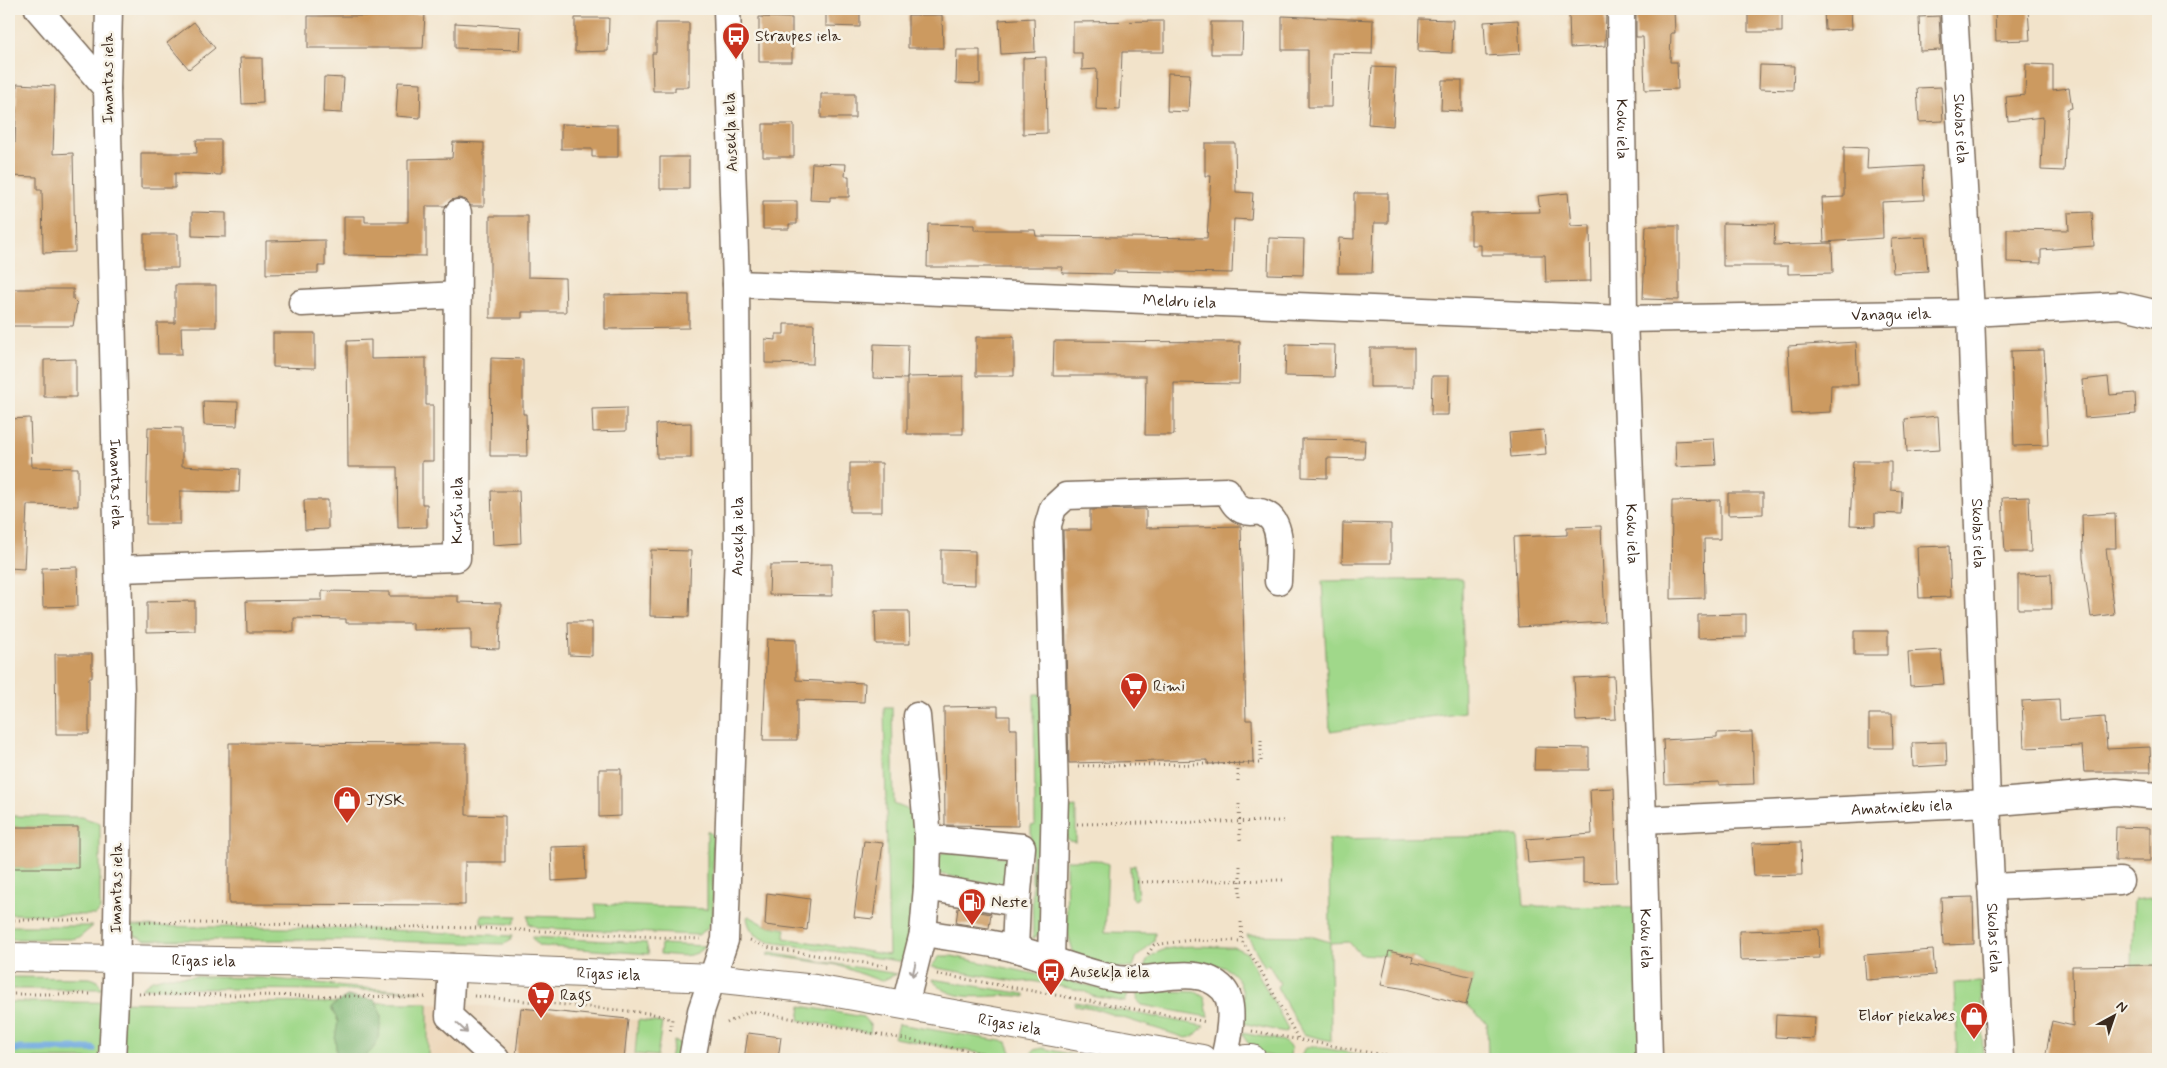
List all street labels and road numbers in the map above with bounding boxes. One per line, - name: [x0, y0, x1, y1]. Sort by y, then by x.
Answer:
- street label: Imantas iela: [98, 32, 119, 123]
- street label: Ausekļa iela: [719, 92, 743, 172]
- street label: Skolas iela: [1948, 93, 1973, 165]
- street label: Koku iela: [1611, 99, 1633, 159]
- street label: Meldru iela: [1142, 290, 1217, 313]
- street label: Vanagu iela: [1851, 303, 1932, 326]
- street label: Imantas iela: [105, 438, 128, 530]
- street label: Kuršu iela: [447, 476, 468, 544]
- street label: Ausekļa iela: [727, 496, 749, 576]
- street label: Skolas iela: [1967, 498, 1990, 569]
- street label: Koku iela: [1621, 503, 1644, 565]
- street label: Amatnieku iela: [1850, 794, 1953, 820]
- street label: Imantas iela: [106, 842, 128, 933]
- street label: Skolas iela: [1982, 903, 2006, 974]
- street label: Koku iela: [1635, 908, 1657, 969]
- street label: Rīgas iela: [171, 950, 236, 972]
- street label: Rīgas iela: [576, 962, 641, 986]
- street label: Rīgas iela: [976, 1008, 1044, 1040]

